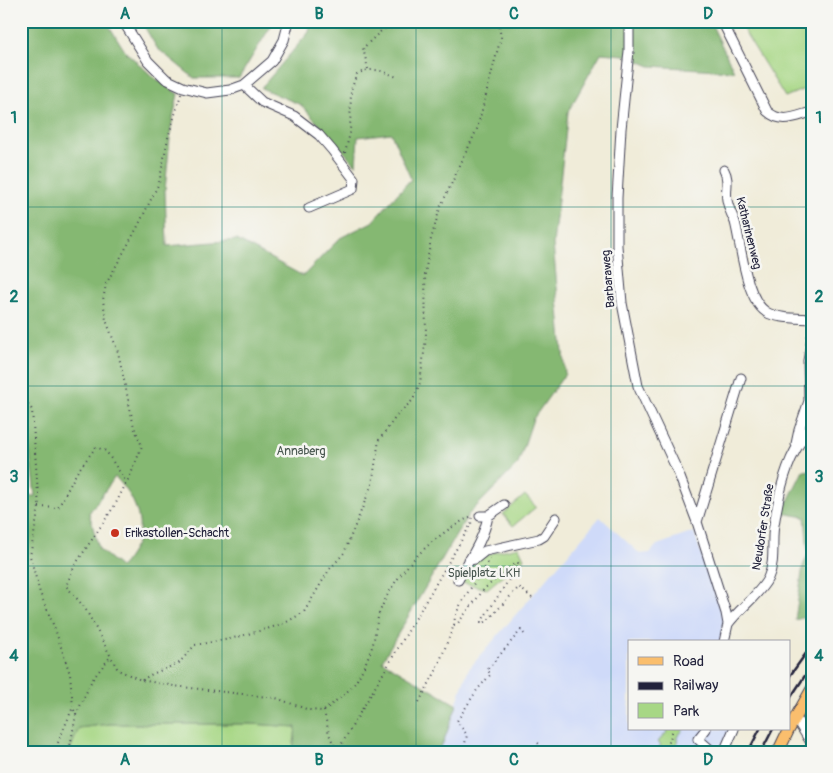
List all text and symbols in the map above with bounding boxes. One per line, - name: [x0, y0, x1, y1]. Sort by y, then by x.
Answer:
- text: A: [120, 4, 131, 24]
- text: B: [314, 4, 324, 24]
- text: C: [509, 4, 519, 24]
- text: D: [703, 4, 713, 24]
- text: 1: [11, 108, 17, 128]
- text: 1: [816, 108, 822, 128]
- street label: Katharinenweg: [732, 195, 765, 271]
- street label: Barbaraweg: [598, 249, 618, 309]
- text: 2: [10, 287, 19, 307]
- text: 2: [815, 287, 824, 307]
- park label: Annaberg: [276, 444, 326, 459]
- text: 3: [10, 467, 19, 487]
- text: 3: [815, 467, 824, 487]
- street label: Neudorfer Straße: [749, 483, 778, 571]
- place label: Erikastollen-Schacht: [125, 526, 229, 541]
- marker: Erikastollen-Schacht: [109, 527, 121, 539]
- park label: Spielplatz LKH: [448, 566, 521, 581]
- legend: [628, 640, 790, 730]
- text: 4: [9, 646, 19, 666]
- text: 4: [814, 646, 824, 666]
- text: Road: [673, 652, 704, 671]
- text: Railway: [673, 676, 719, 695]
- text: Park: [673, 702, 700, 721]
- text: A: [120, 750, 131, 770]
- text: B: [314, 750, 324, 770]
- text: C: [509, 750, 519, 770]
- text: D: [703, 750, 713, 770]

